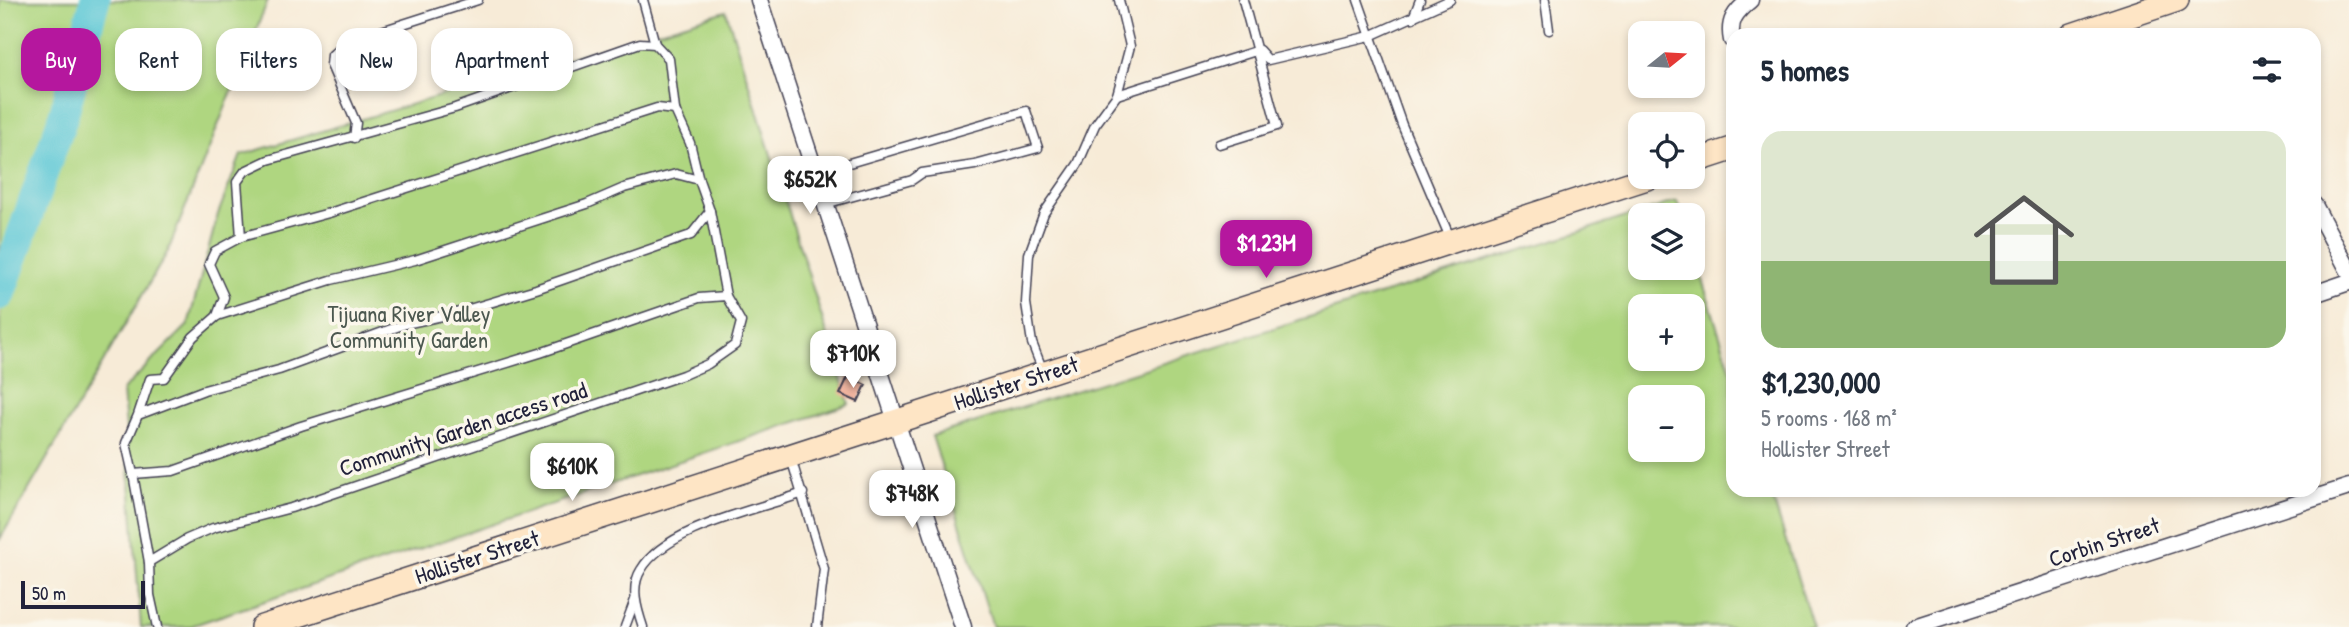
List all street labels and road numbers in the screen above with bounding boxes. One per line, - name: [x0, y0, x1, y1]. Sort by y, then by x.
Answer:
- street label: Hollister Street: [950, 348, 1083, 417]
- street label: Community Garden access road: [335, 374, 591, 483]
- street label: Corbin Street: [2045, 509, 2164, 574]
- street label: Hollister Street: [411, 522, 544, 591]

